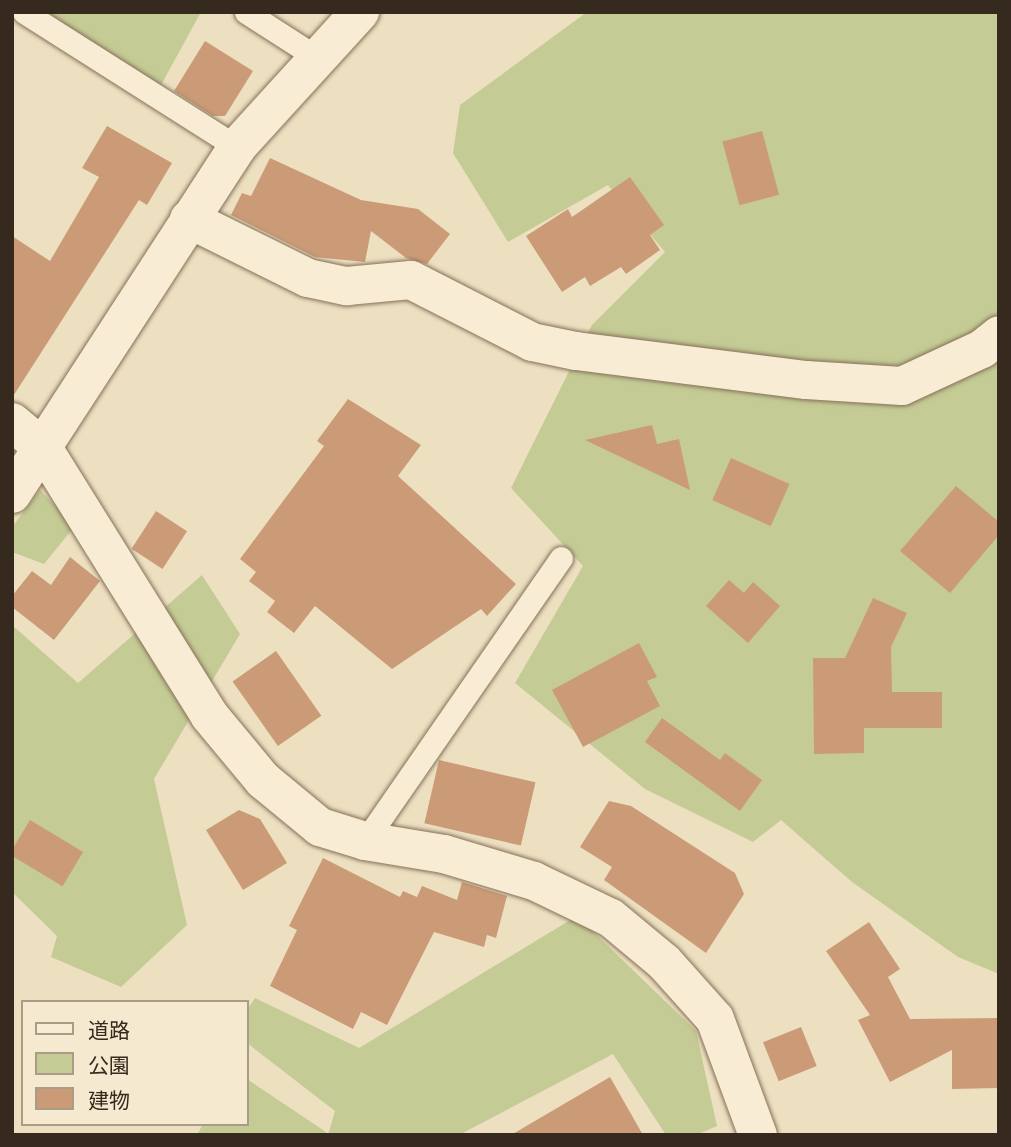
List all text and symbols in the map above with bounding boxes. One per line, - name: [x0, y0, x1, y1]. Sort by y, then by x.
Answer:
- legend: [21, 1000, 248, 1126]
- text: 道路: [88, 1017, 130, 1044]
- text: 公園: [88, 1052, 130, 1079]
- text: 建物: [88, 1087, 130, 1114]

